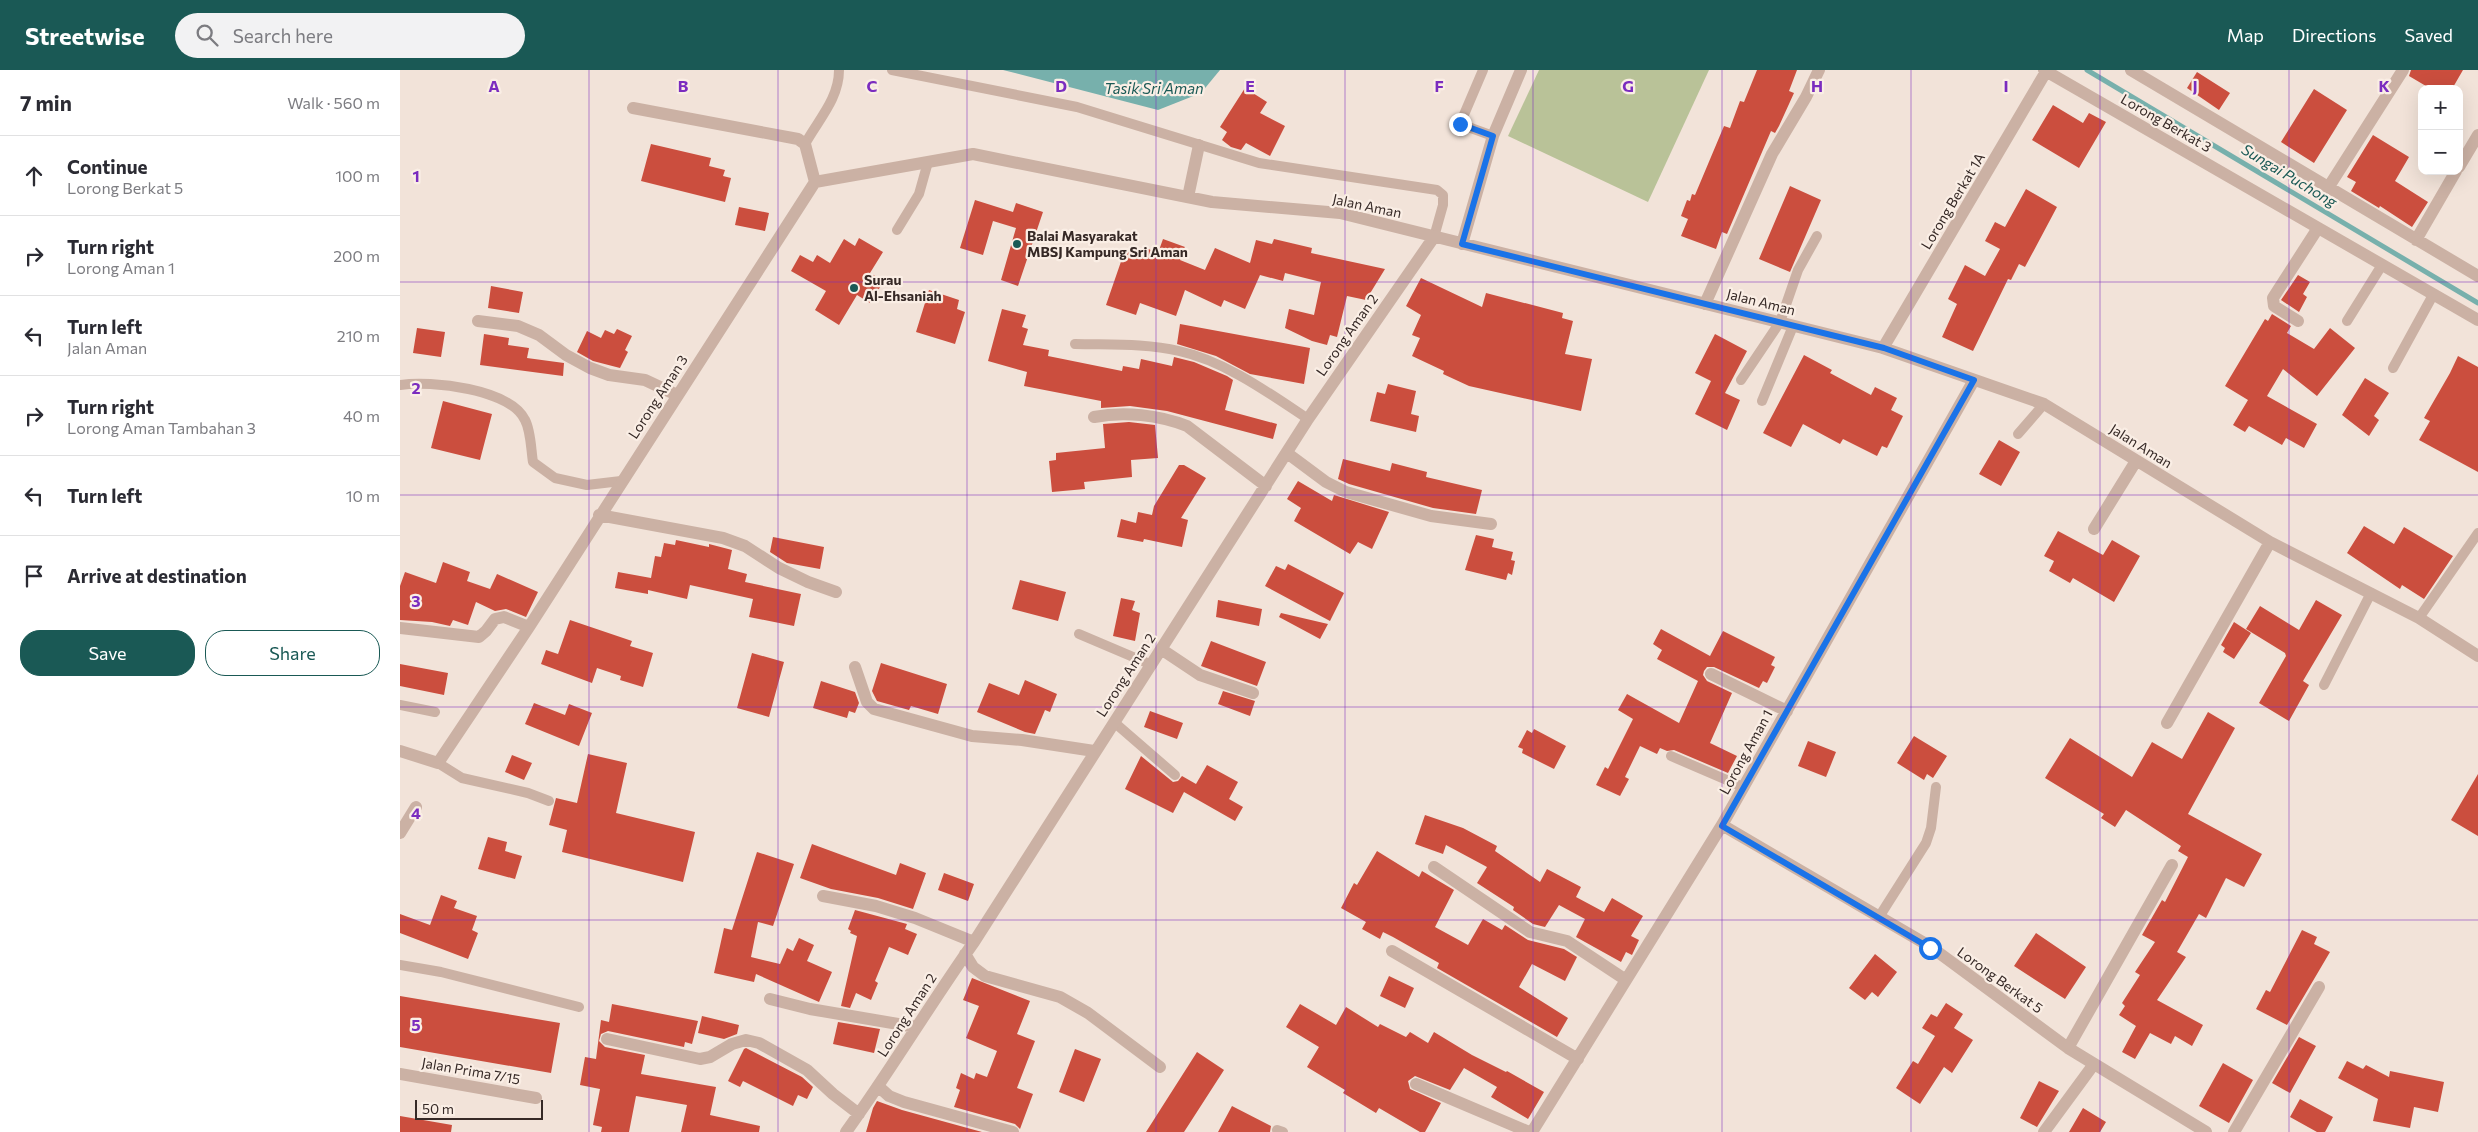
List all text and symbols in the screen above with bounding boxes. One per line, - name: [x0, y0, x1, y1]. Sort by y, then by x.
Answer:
- search box: [175, 13, 525, 58]
- text: Streetwise: [25, 21, 145, 50]
- icon: search: [193, 21, 221, 49]
- text: Search here: [233, 24, 333, 47]
- text: Map: [2227, 24, 2264, 46]
- text: Directions: [2292, 24, 2376, 46]
- text: Saved: [2404, 24, 2453, 46]
- text: A: [488, 76, 500, 95]
- text: B: [678, 76, 689, 95]
- text: C: [867, 76, 878, 95]
- text: D: [1055, 76, 1067, 95]
- text: E: [1245, 76, 1255, 95]
- text: F: [1434, 76, 1444, 95]
- text: G: [1622, 76, 1634, 95]
- text: H: [1811, 76, 1823, 95]
- text: I: [2003, 76, 2009, 95]
- text: J: [2192, 76, 2198, 95]
- text: K: [2378, 76, 2390, 95]
- water label: Tasik Sri Aman: [1104, 79, 1204, 97]
- map controls: [2418, 85, 2463, 175]
- button: +: [2418, 85, 2463, 130]
- text: 7 min: [20, 90, 72, 115]
- street label: Lorong Berkat 3: [2118, 90, 2215, 155]
- text: Walk · 560 m: [287, 93, 380, 112]
- route end: [1449, 113, 1472, 136]
- button: −: [2418, 130, 2463, 175]
- water label: Sungai Puchong: [2239, 140, 2341, 211]
- street label: Lorong Berkat 1A: [1917, 149, 1988, 252]
- text: Continue: [67, 155, 147, 178]
- icon: ahead: [20, 162, 48, 190]
- text: 100 m: [335, 166, 380, 185]
- text: 1: [412, 166, 420, 185]
- text: Lorong Berkat 5: [67, 178, 183, 197]
- street label: Jalan Aman: [1331, 190, 1403, 221]
- place label: Balai Masyarakat MBSJ Kampung Sri Aman: [1027, 227, 1188, 260]
- text: Turn right: [67, 235, 154, 258]
- marker: Balai Masyarakat MBSJ Kampung Sri Aman: [1011, 238, 1023, 250]
- icon: right: [20, 242, 48, 270]
- text: 200 m: [333, 246, 380, 265]
- text: Lorong Aman 1: [67, 258, 175, 277]
- place label: Surau Al-Ehsaniah: [864, 271, 942, 304]
- marker: Surau Al-Ehsaniah: [848, 282, 860, 294]
- street label: Jalan Aman: [1725, 285, 1797, 318]
- street label: Lorong Aman 2: [1312, 290, 1381, 379]
- text: Turn left: [67, 315, 142, 338]
- icon: left: [20, 322, 48, 350]
- text: 210 m: [337, 326, 380, 345]
- text: Jalan Aman: [67, 338, 147, 357]
- street label: Lorong Aman 3: [624, 352, 691, 442]
- text: 2: [411, 378, 421, 397]
- text: Turn right: [67, 395, 154, 418]
- icon: right: [20, 402, 48, 430]
- text: 40 m: [343, 406, 380, 425]
- text: Lorong Aman Tambahan 3: [67, 418, 256, 437]
- street label: Jalan Aman: [2107, 420, 2176, 471]
- icon: left: [20, 482, 48, 510]
- text: Turn left: [67, 484, 142, 507]
- text: 10 m: [346, 486, 380, 505]
- icon: arrive: [20, 562, 48, 590]
- text: Arrive at destination: [67, 564, 247, 587]
- text: 3: [411, 591, 421, 610]
- button: Save: [20, 630, 195, 676]
- button: Share: [205, 630, 380, 676]
- street label: Lorong Aman 2: [1092, 630, 1159, 720]
- street label: Lorong Aman 1: [1715, 706, 1776, 797]
- text: 4: [411, 803, 421, 822]
- route start: [1919, 937, 1942, 960]
- street label: Lorong Berkat 5: [1954, 943, 2046, 1016]
- street label: Lorong Aman 2: [873, 970, 940, 1060]
- text: 5: [411, 1015, 421, 1034]
- street label: Jalan Prima 7/15: [420, 1053, 522, 1088]
- scale bar: [415, 1097, 542, 1120]
- text: 50 m: [422, 1100, 454, 1117]

